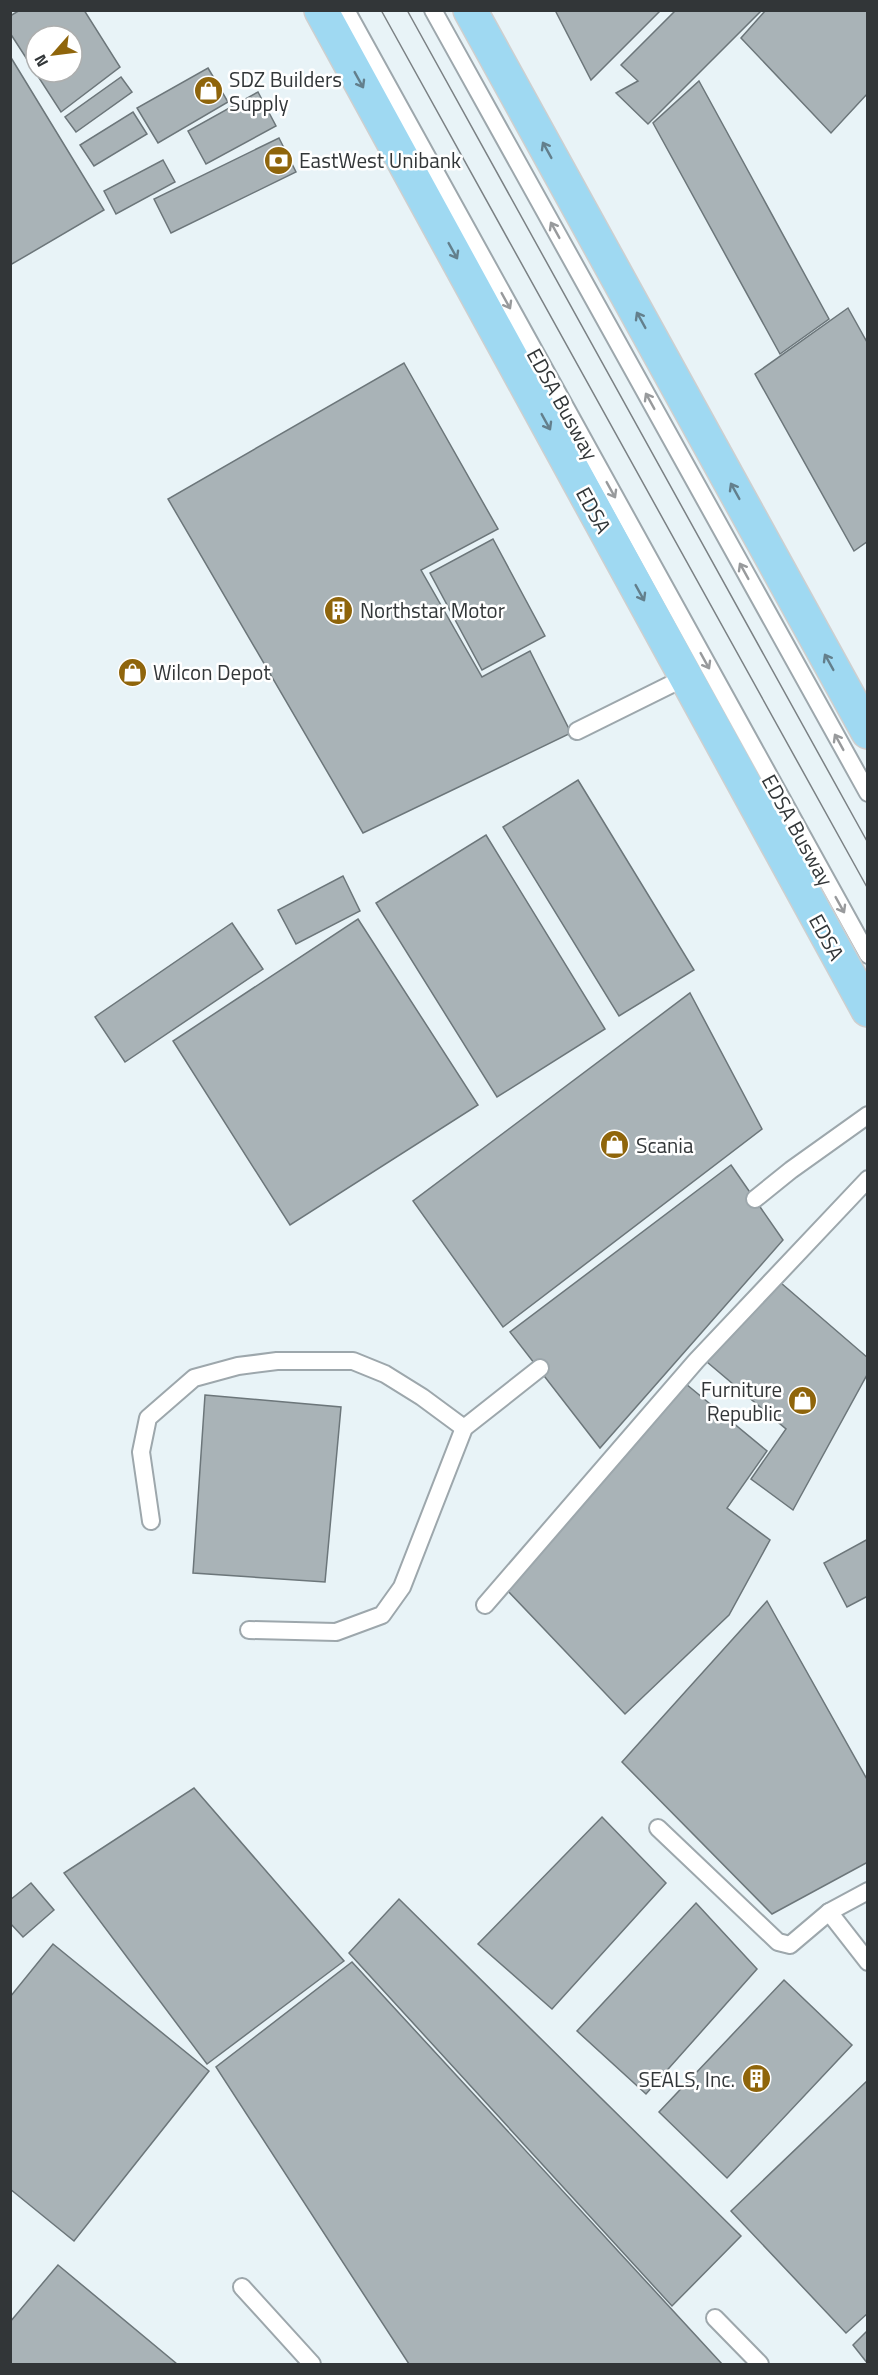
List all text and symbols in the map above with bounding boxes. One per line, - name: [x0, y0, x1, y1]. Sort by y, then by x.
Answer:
- north arrow: [24, 24, 84, 84]
- text: N: [28, 51, 54, 72]
- place label: SDZ Builders Supply: [229, 63, 342, 119]
- one-way arrow: [353, 71, 365, 88]
- shop icon: SDZ Builders Supply: [192, 75, 224, 107]
- one-way arrow: [541, 142, 553, 159]
- bank icon: EastWest Unibank: [262, 144, 294, 176]
- place label: EastWest Unibank: [299, 144, 461, 176]
- one-way arrow: [549, 222, 561, 239]
- one-way arrow: [447, 242, 459, 259]
- one-way arrow: [500, 292, 512, 309]
- one-way arrow: [635, 312, 646, 330]
- street label: EDSA Busway: [519, 342, 607, 466]
- one-way arrow: [644, 392, 655, 410]
- one-way arrow: [540, 413, 552, 430]
- street label: EDSA: [568, 481, 620, 540]
- one-way arrow: [605, 481, 617, 498]
- one-way arrow: [729, 483, 741, 500]
- one-way arrow: [738, 563, 750, 580]
- one-way arrow: [635, 584, 646, 602]
- building icon: Northstar Motor: [323, 594, 355, 626]
- place label: Northstar Motor: [360, 594, 505, 626]
- one-way arrow: [700, 651, 711, 669]
- one-way arrow: [823, 654, 835, 671]
- shop icon: Wilcon Depot: [116, 656, 148, 688]
- place label: Wilcon Depot: [153, 656, 271, 688]
- one-way arrow: [833, 733, 844, 751]
- street label: EDSA Busway: [754, 768, 842, 892]
- one-way arrow: [834, 896, 846, 913]
- street label: EDSA: [801, 908, 853, 967]
- shop icon: Scania: [599, 1129, 631, 1161]
- place label: Scania: [636, 1129, 694, 1161]
- place label: Furniture Republic: [701, 1373, 782, 1429]
- shop icon: Furniture Republic: [787, 1385, 819, 1417]
- place label: SEALS, Inc.: [639, 2063, 735, 2095]
- building icon: SEALS, Inc.: [740, 2063, 772, 2095]

